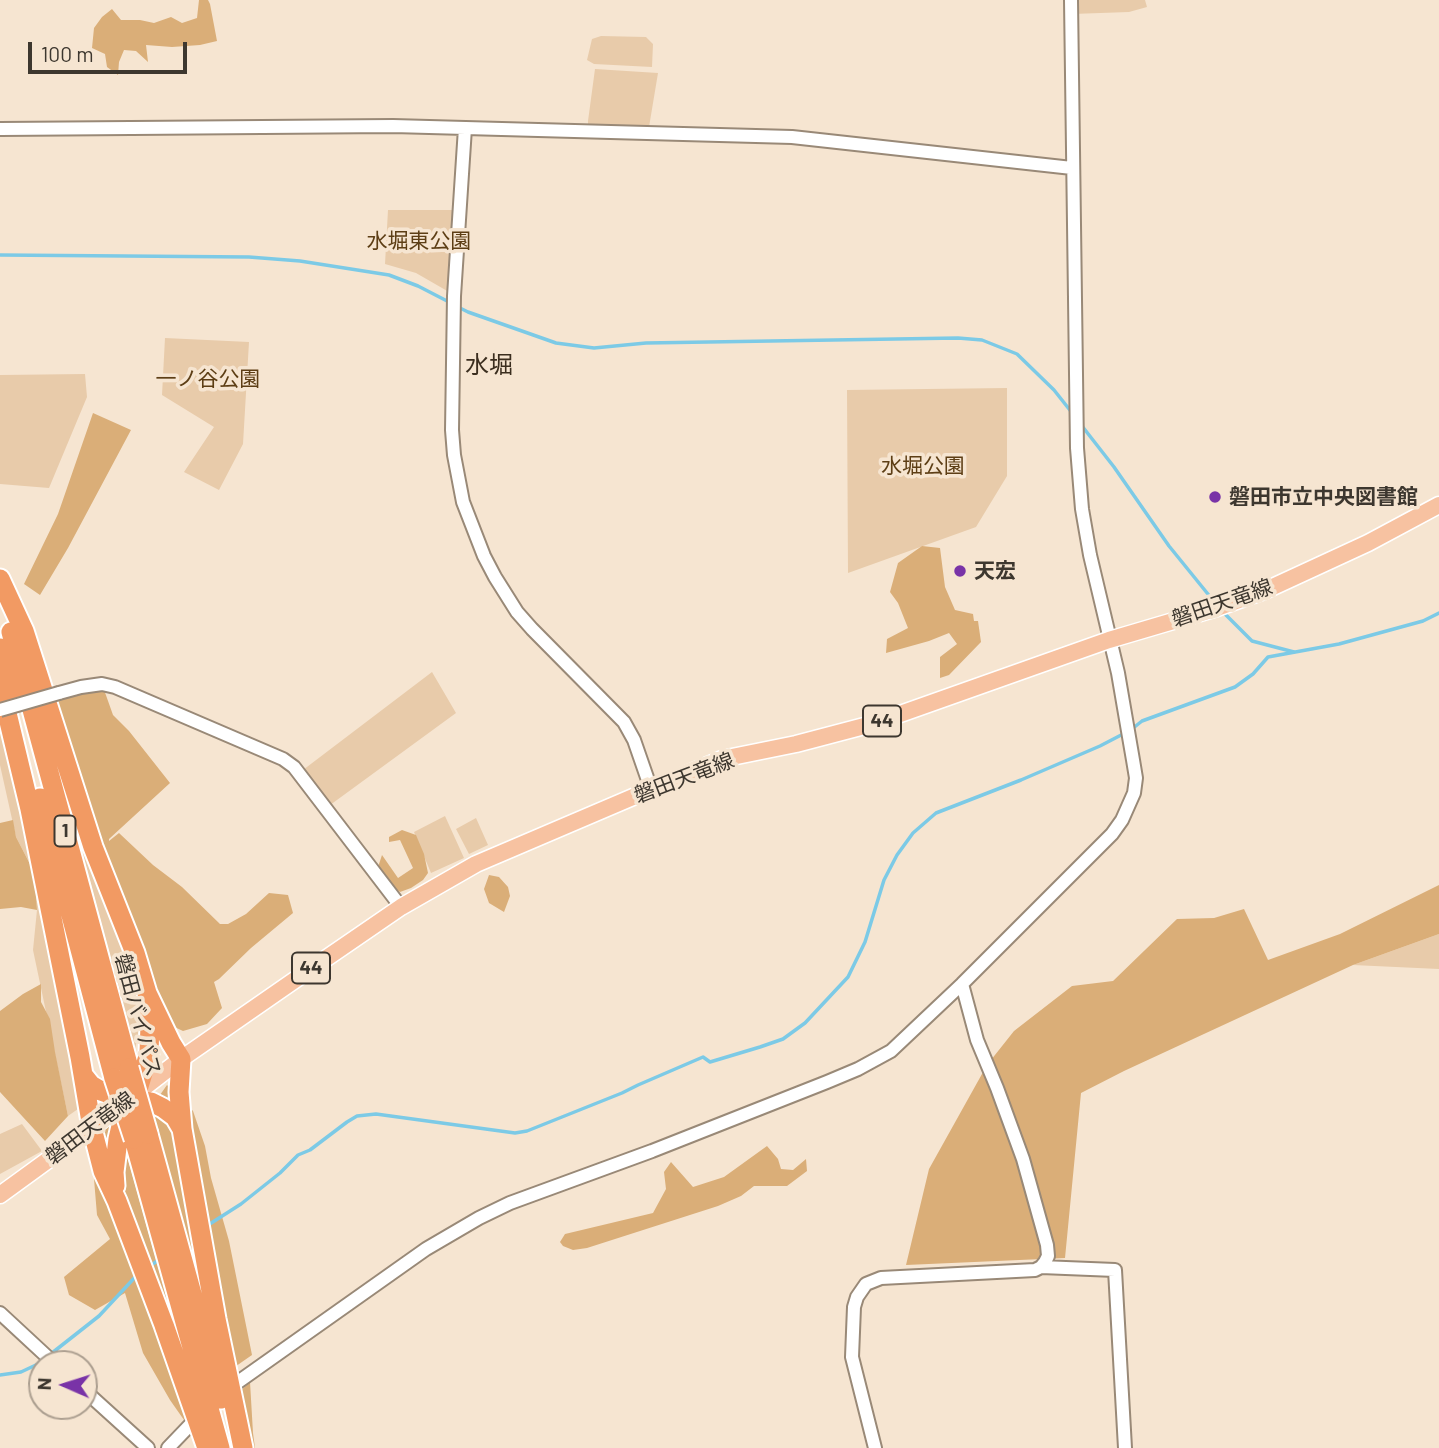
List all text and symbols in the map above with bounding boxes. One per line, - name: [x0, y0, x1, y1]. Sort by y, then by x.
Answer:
- scale bar: [32, 28, 191, 72]
- text: 100 m: [41, 41, 94, 66]
- park label: 水堀東公園: [367, 228, 471, 254]
- district label: 水堀: [465, 351, 513, 379]
- park label: 一ノ谷公園: [156, 366, 260, 392]
- park label: 水堀公園: [881, 453, 965, 479]
- place label: 磐田市立中央図書館: [1229, 484, 1418, 510]
- marker: 磐田市立中央図書館: [1207, 489, 1223, 505]
- place label: 天宏: [974, 558, 1016, 584]
- marker: 天宏: [952, 563, 968, 579]
- street label: 磐田天竜線: [1168, 574, 1276, 632]
- road number: 44: [863, 706, 901, 736]
- street label: 磐田天竜線: [630, 747, 738, 809]
- road number: 1: [55, 816, 76, 846]
- street label: 磐田バイパス: [110, 951, 166, 1079]
- road number: 44: [292, 952, 330, 984]
- street label: 磐田天竜線: [40, 1086, 140, 1170]
- north arrow: [28, 1350, 98, 1420]
- text: N: [32, 1377, 55, 1391]

